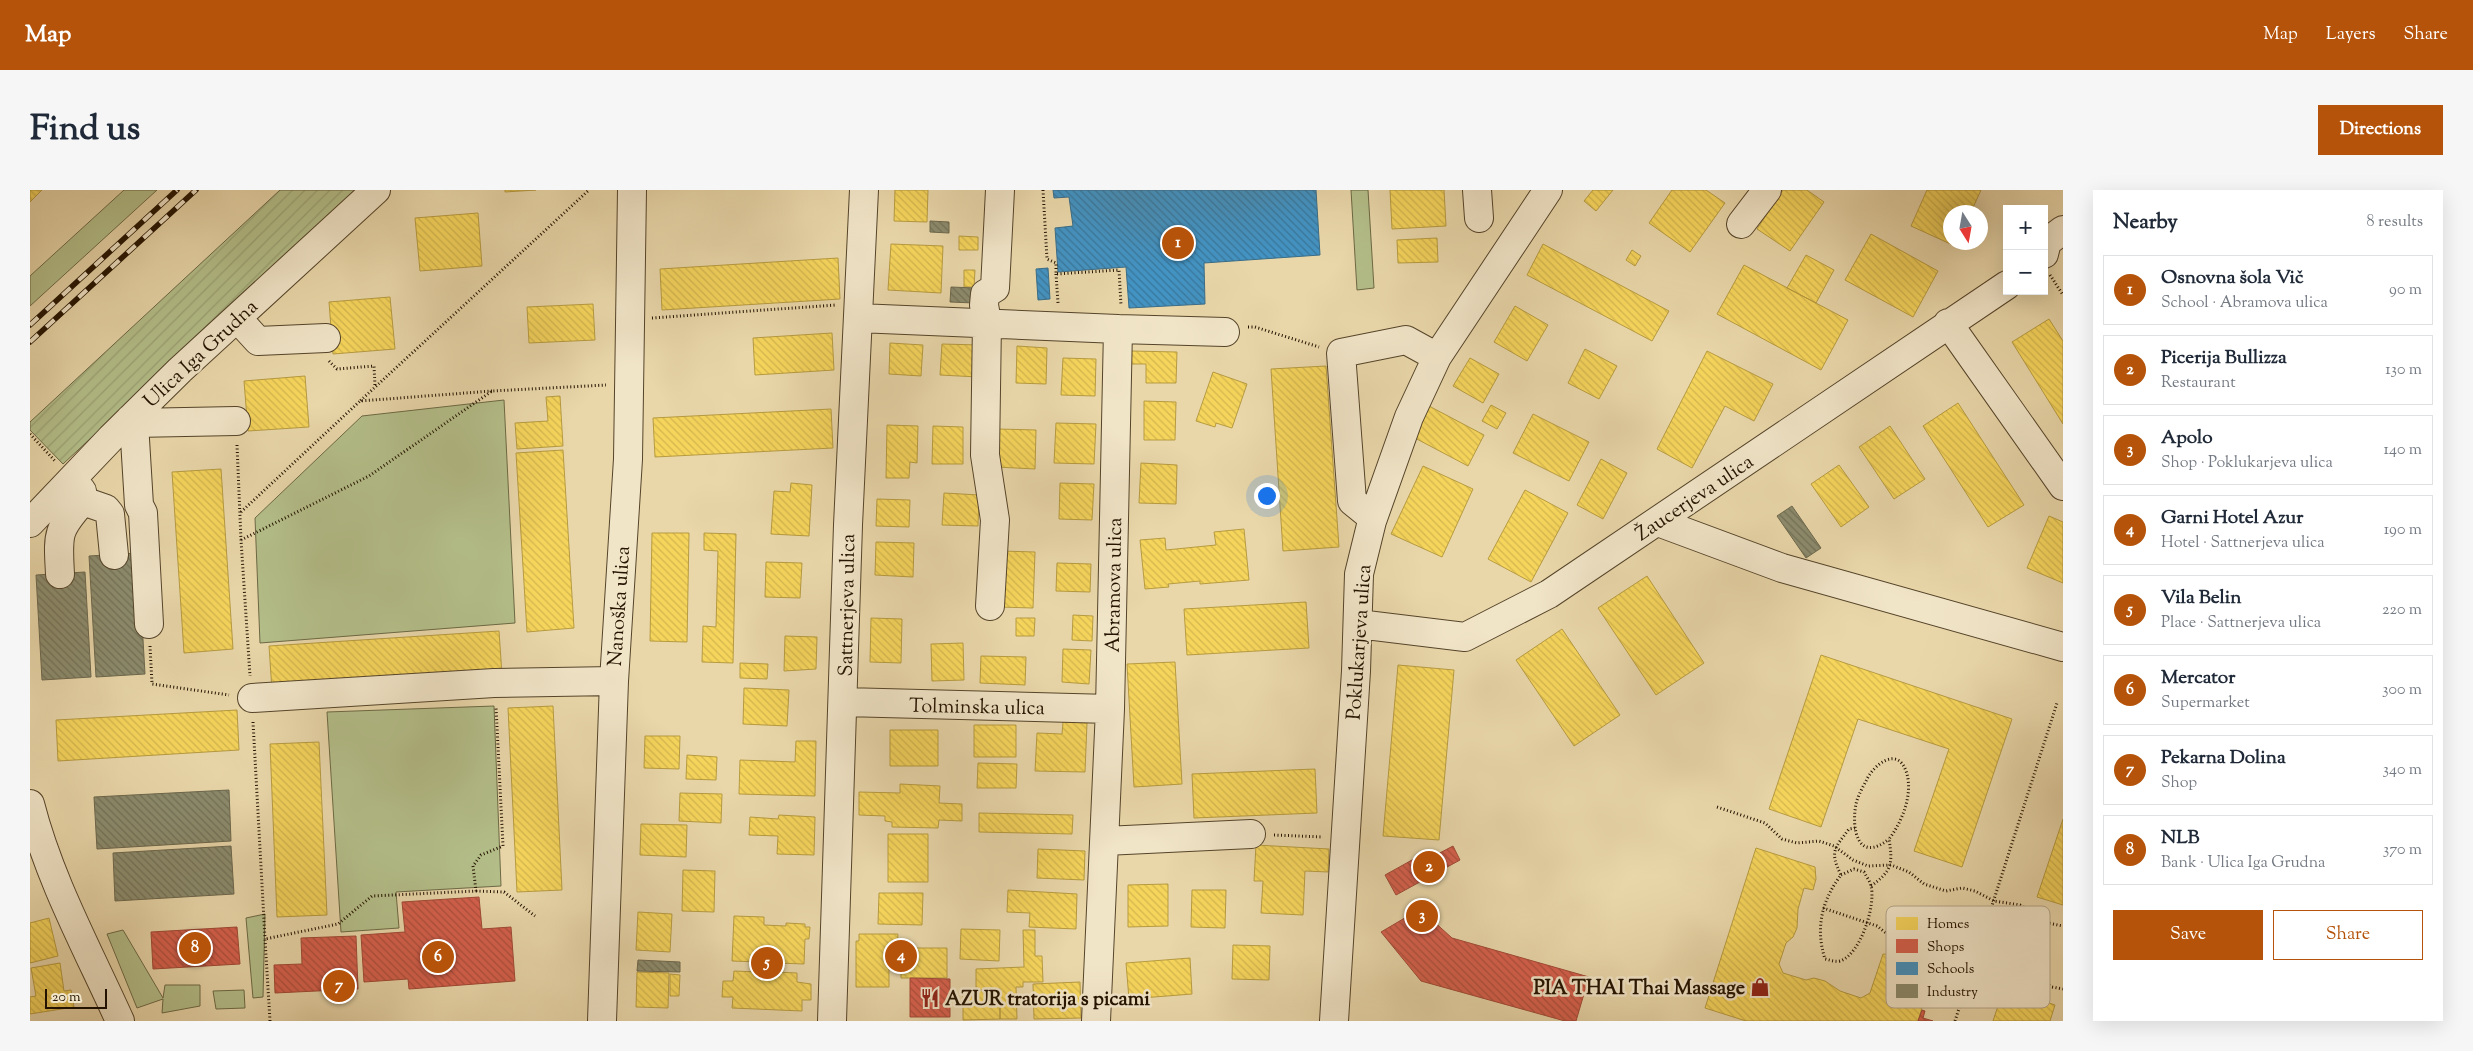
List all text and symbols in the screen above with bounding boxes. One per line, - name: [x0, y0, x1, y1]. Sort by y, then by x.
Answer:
- text: Map: [25, 18, 71, 52]
- text: Map: [2263, 22, 2298, 48]
- text: Layers: [2326, 22, 2376, 48]
- text: Share: [2404, 22, 2448, 48]
- text: Find us: [30, 105, 140, 156]
- button: Directions: [2318, 105, 2443, 155]
- north arrow: [1943, 205, 1988, 250]
- map controls: [2003, 205, 2048, 295]
- button: +: [2003, 205, 2048, 250]
- text: Nearby: [2113, 208, 2178, 238]
- text: 8 results: [2367, 211, 2423, 234]
- pin: 1: [1162, 224, 1194, 262]
- button: −: [2003, 250, 2048, 295]
- text: Osnovna šola Vič: [2161, 265, 2304, 292]
- text: 1: [2127, 279, 2133, 302]
- text: 90 m: [2389, 279, 2422, 302]
- text: School · Abramova ulica: [2161, 292, 2328, 315]
- street label: Ulica Iga Grudna: [138, 294, 266, 416]
- text: Picerija Bullizza: [2161, 345, 2287, 372]
- text: 2: [2126, 359, 2134, 382]
- text: 130 m: [2385, 359, 2422, 382]
- text: Restaurant: [2161, 372, 2236, 395]
- text: Apolo: [2161, 425, 2213, 452]
- text: 3: [2127, 439, 2133, 462]
- text: 140 m: [2384, 439, 2422, 462]
- street label: Žaucerjeva ulica: [1630, 449, 1760, 549]
- text: Shop · Poklukarjeva ulica: [2161, 452, 2333, 475]
- your location: [1254, 483, 1280, 509]
- text: Garni Hotel Azur: [2161, 505, 2303, 532]
- street label: Abramova ulica: [1100, 517, 1131, 653]
- text: 4: [2126, 519, 2134, 542]
- text: 190 m: [2384, 519, 2422, 542]
- text: Hotel · Sattnerjeva ulica: [2161, 532, 2325, 555]
- street label: Sattnerjeva ulica: [833, 534, 864, 677]
- street label: Nanoška ulica: [602, 545, 639, 667]
- street label: Poklukarjeva ulica: [1341, 563, 1380, 721]
- text: Vila Belin: [2161, 585, 2241, 612]
- text: 5: [2127, 599, 2133, 622]
- text: 220 m: [2382, 599, 2422, 622]
- text: Place · Sattnerjeva ulica: [2161, 612, 2321, 635]
- text: Mercator: [2161, 665, 2235, 692]
- text: 6: [2126, 679, 2134, 702]
- text: 300 m: [2382, 679, 2422, 702]
- text: Supermarket: [2161, 692, 2250, 715]
- street label: Tolminska ulica: [909, 693, 1045, 724]
- text: Pekarna Dolina: [2161, 745, 2286, 772]
- text: 7: [2126, 759, 2134, 782]
- text: 340 m: [2383, 759, 2422, 782]
- text: Shop: [2161, 772, 2197, 795]
- text: NLB: [2161, 825, 2200, 852]
- text: 8: [2126, 839, 2134, 862]
- text: 370 m: [2383, 839, 2422, 862]
- pin: 2: [1413, 848, 1445, 886]
- text: Bank · Ulica Iga Grudna: [2161, 852, 2325, 875]
- pin: 3: [1406, 897, 1438, 935]
- legend: [1886, 906, 2050, 1008]
- button: Save: [2113, 910, 2263, 960]
- button: Share: [2273, 910, 2423, 960]
- text: Homes: [1927, 915, 1969, 935]
- pin: 8: [179, 929, 211, 967]
- pin: 4: [885, 937, 917, 975]
- pin: 6: [422, 938, 454, 976]
- text: Shops: [1927, 938, 1964, 958]
- pin: 5: [751, 944, 783, 982]
- text: Schools: [1927, 960, 1974, 980]
- pin: 7: [323, 967, 355, 1005]
- place label: PIA THAI Thai Massage: [1534, 975, 1745, 1004]
- shop icon: PIA THAI Thai Massage: [1749, 976, 1771, 998]
- text: Industry: [1927, 983, 1978, 1003]
- scale bar: [45, 986, 108, 1009]
- place label: AZUR tratorija s picami: [945, 986, 1150, 1015]
- restaurant icon: AZUR tratorija s picami: [919, 987, 941, 1009]
- text: 20 m: [52, 988, 81, 1008]

